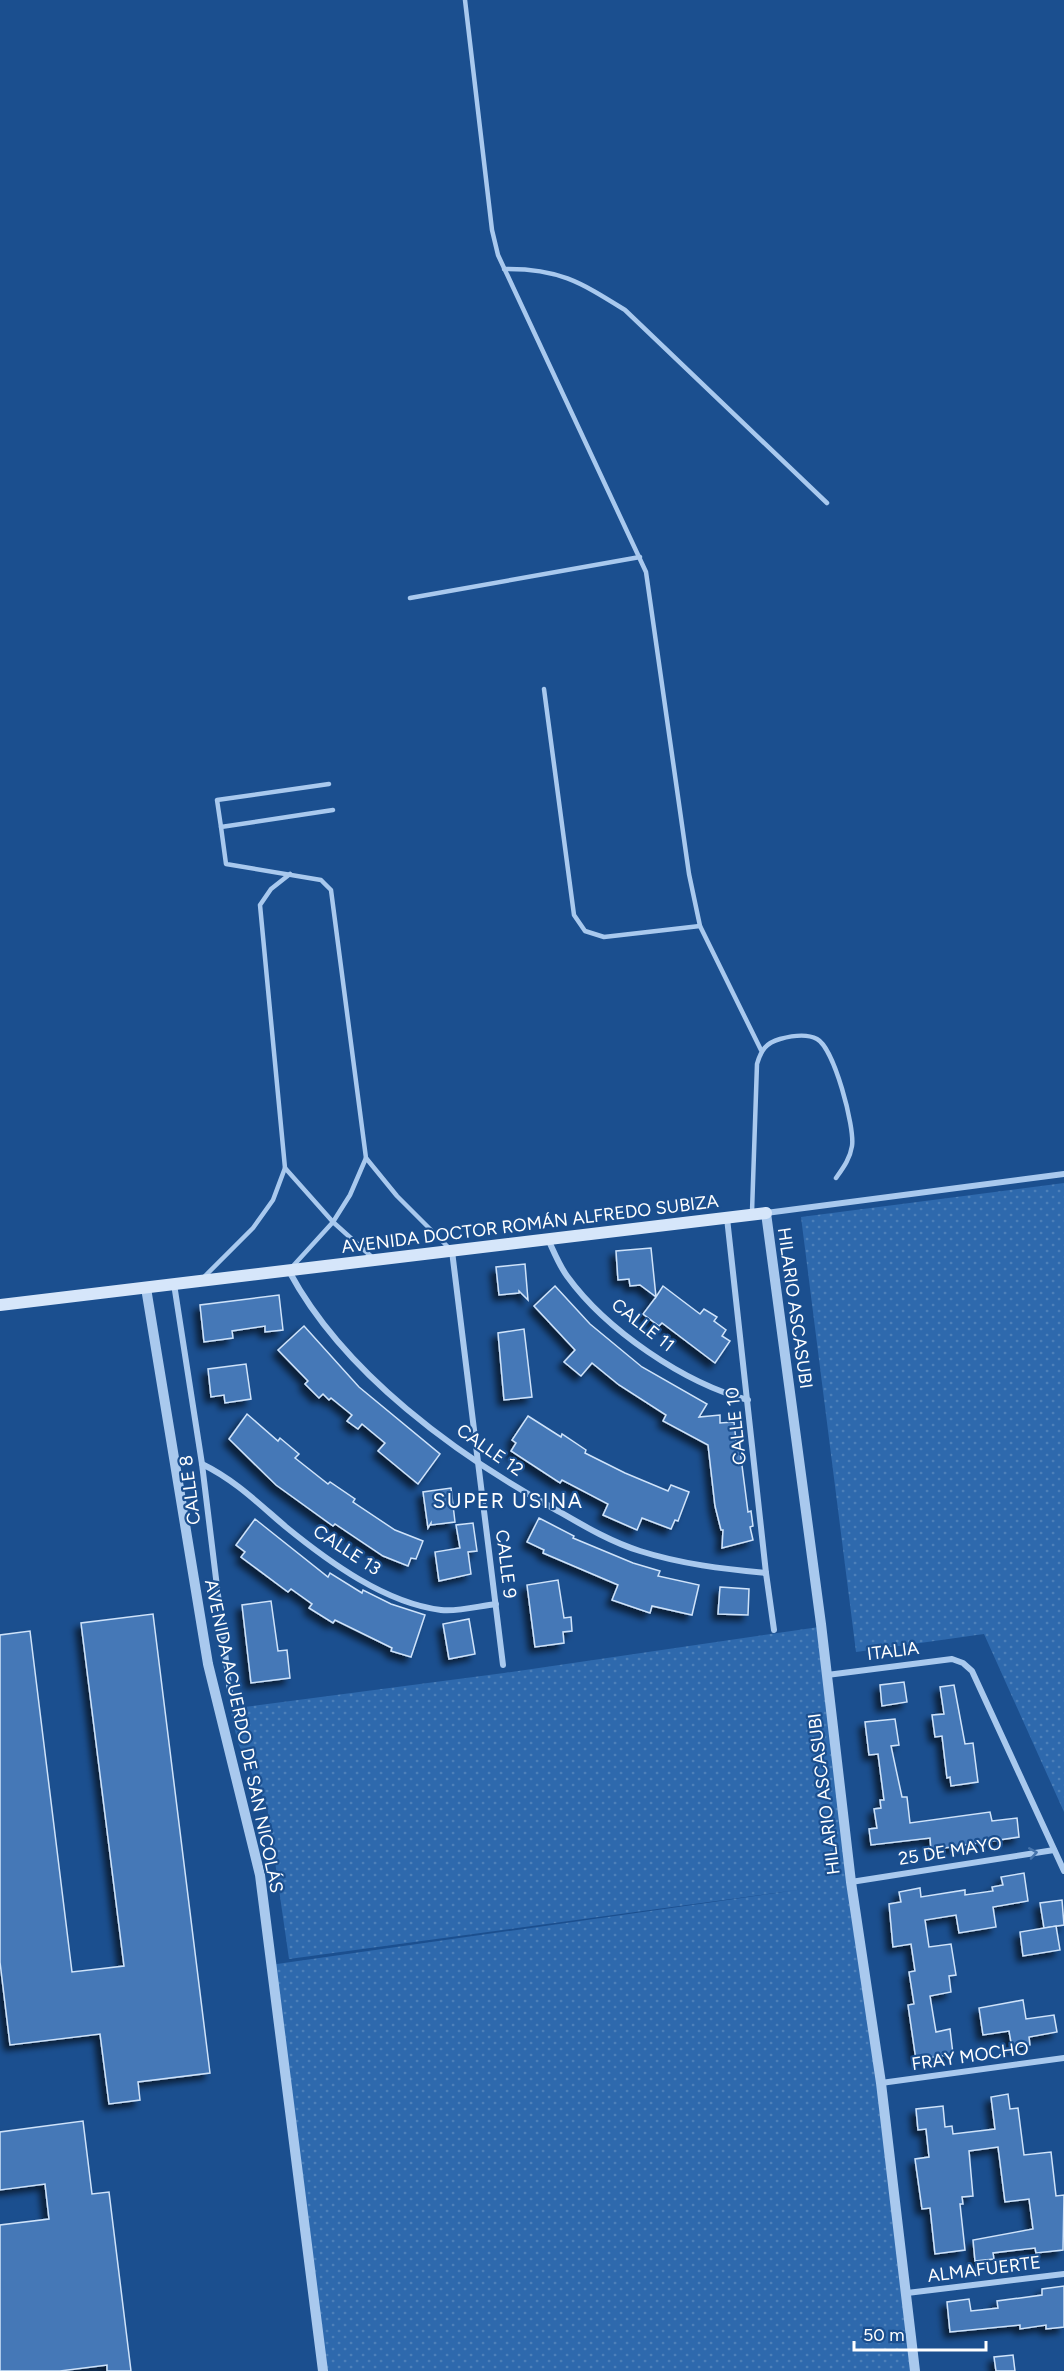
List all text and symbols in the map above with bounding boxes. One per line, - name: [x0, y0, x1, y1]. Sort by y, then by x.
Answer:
- street label: AVENIDA DOCTOR ROMÁN ALFREDO SUBIZA: [340, 1190, 720, 1258]
- street label: HILARIO ASCASUBI: [773, 1226, 817, 1390]
- street label: CALLE 11: [607, 1294, 679, 1356]
- street label: CALLE 10: [721, 1386, 751, 1466]
- street label: CALLE 12: [452, 1419, 528, 1481]
- street label: CALLE 8: [175, 1454, 205, 1526]
- district label: SUPER USINA: [432, 1488, 584, 1513]
- street label: CALLE 13: [309, 1520, 385, 1580]
- street label: CALLE 9: [491, 1528, 521, 1600]
- street label: AVENIDA ACUERDO DE SAN NICOLÁS: [200, 1577, 288, 1895]
- street label: ITALIA: [866, 1637, 920, 1665]
- street label: HILARIO ASCASUBI: [803, 1712, 845, 1876]
- street label: 25 DE MAYO: [897, 1832, 1003, 1870]
- one-way arrow: [1029, 1848, 1038, 1860]
- street label: FRAY MOCHO: [910, 2037, 1030, 2075]
- street label: ALMAFUERTE: [926, 2251, 1042, 2287]
- scale bar: [854, 2314, 986, 2352]
- text: 50 m: [863, 2324, 905, 2346]

